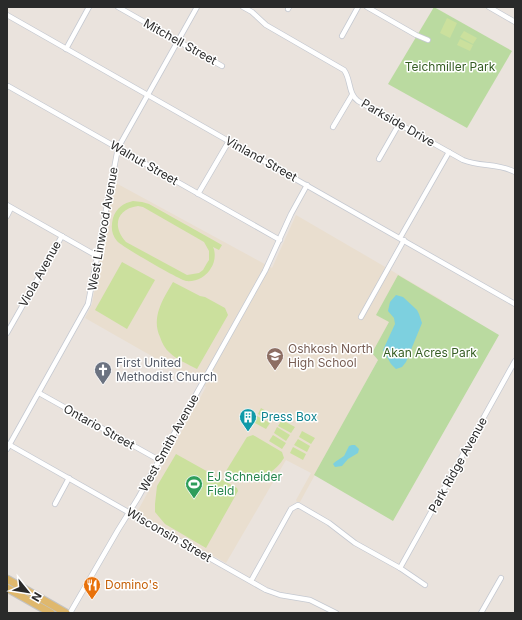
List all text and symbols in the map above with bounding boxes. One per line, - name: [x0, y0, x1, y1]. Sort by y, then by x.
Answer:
- street label: Mitchell Street: [141, 15, 220, 68]
- park label: Teichmiller Park: [405, 59, 496, 74]
- street label: Parkside Drive: [359, 95, 438, 150]
- street label: Vinland Street: [223, 133, 300, 184]
- street label: Walnut Street: [107, 137, 181, 188]
- street label: West Linwood Avenue: [84, 166, 121, 292]
- street label: Viola Avenue: [15, 238, 64, 310]
- place label: Oshkosh North High School: [288, 341, 373, 370]
- park label: Akan Acres Park: [383, 345, 477, 360]
- school or university icon: Oshkosh North High School: [265, 346, 285, 371]
- place label: First United Methodist Church: [116, 355, 217, 384]
- church icon: First United Methodist Church: [93, 360, 113, 385]
- street label: West Smith Avenue: [135, 391, 202, 494]
- street label: Ontario Street: [61, 401, 138, 452]
- building icon: Press Box: [238, 407, 258, 432]
- place label: Press Box: [261, 409, 318, 424]
- street label: Park Ridge Avenue: [425, 414, 490, 515]
- place label: EJ Schneider Field: [207, 469, 282, 498]
- sports icon: EJ Schneider Field: [184, 474, 204, 499]
- street label: Wisconsin Street: [124, 504, 215, 565]
- north arrow: [8, 572, 48, 612]
- restaurant icon: Domino's: [82, 575, 102, 600]
- place label: Domino's: [105, 577, 158, 592]
- text: N: [29, 590, 45, 604]

